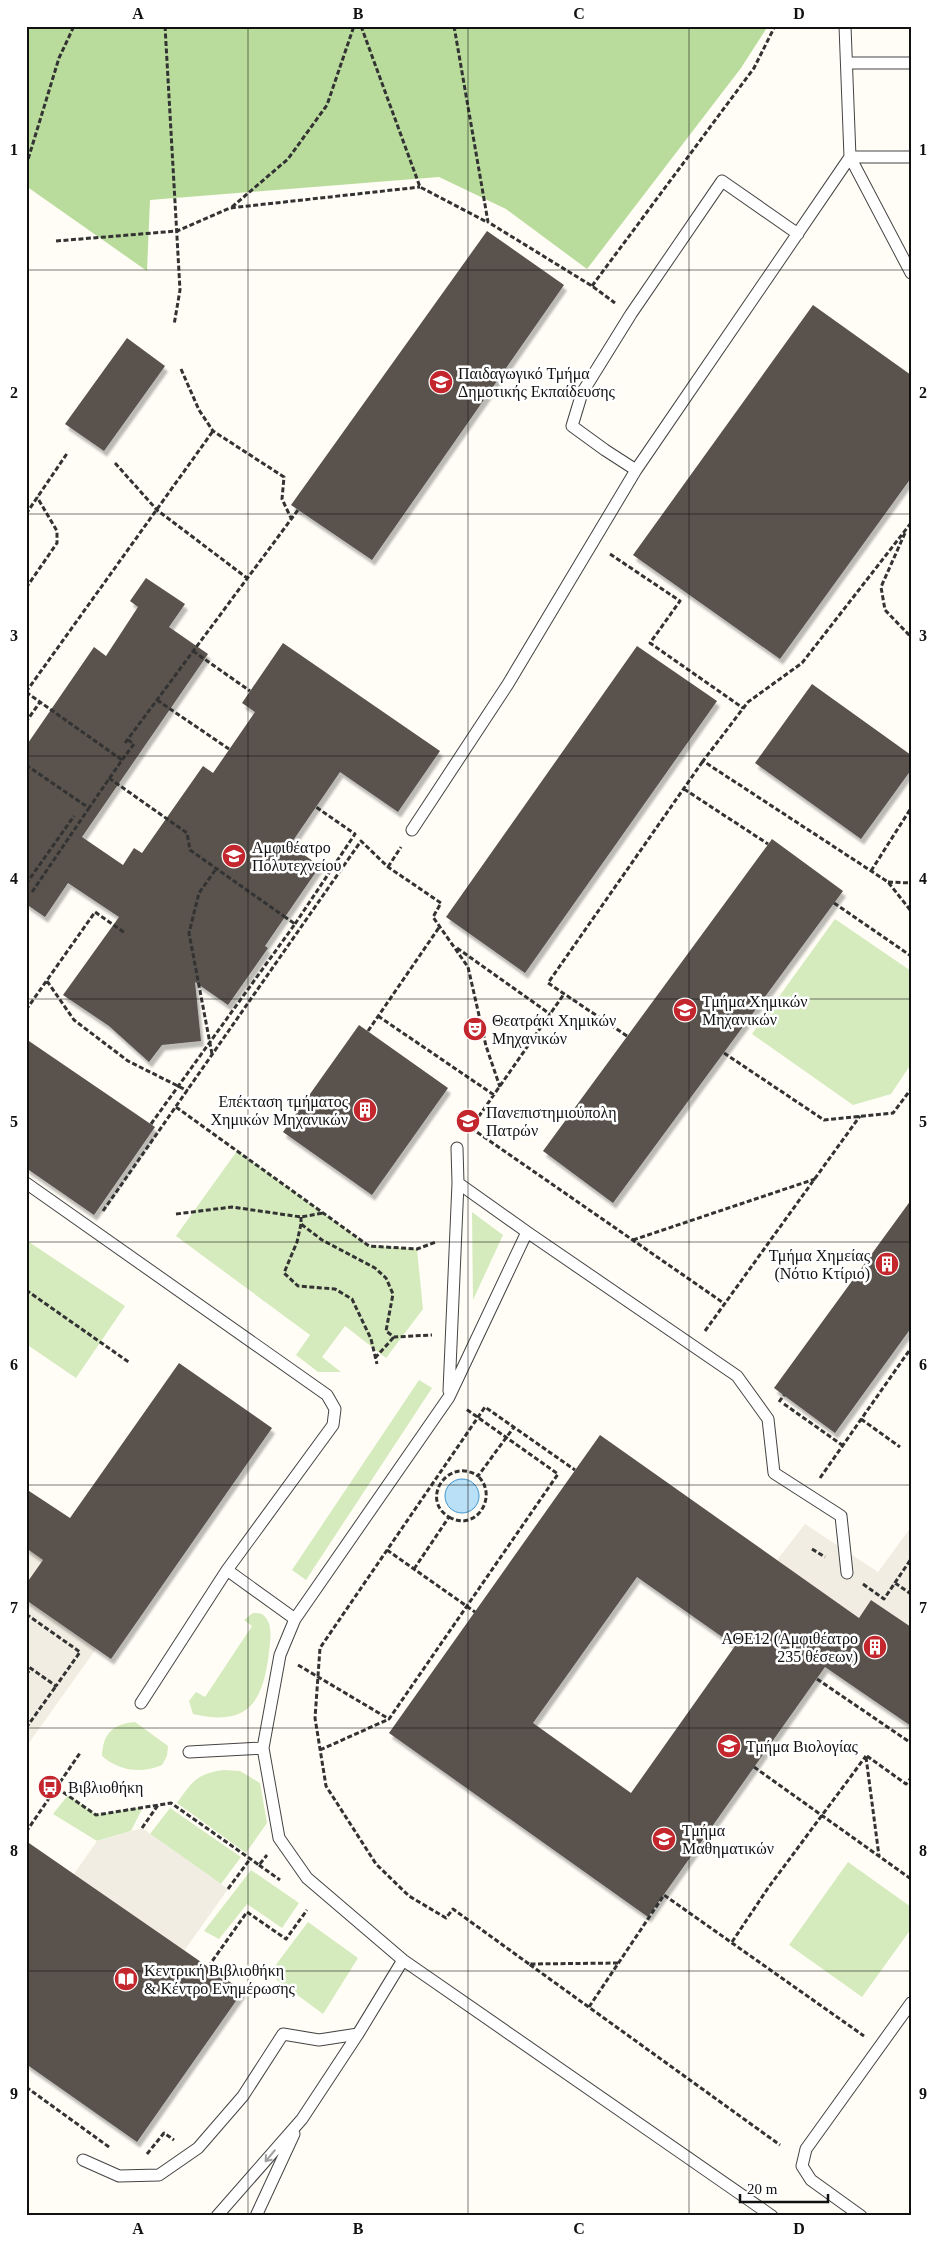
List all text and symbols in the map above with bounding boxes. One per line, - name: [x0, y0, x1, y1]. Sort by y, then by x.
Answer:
- text: A: [132, 5, 144, 22]
- text: B: [353, 5, 364, 22]
- text: C: [573, 5, 585, 22]
- text: D: [793, 5, 805, 22]
- text: 1: [10, 141, 18, 158]
- text: 1: [919, 141, 927, 158]
- place label: Παιδαγωγικό Τμήμα Δημοτικής Εκπαίδευσης: [458, 365, 616, 401]
- school or university icon: Παιδαγωγικό Τμήμα Δημοτικής Εκπαίδευσης: [428, 369, 454, 395]
- text: 2: [10, 384, 18, 401]
- text: 2: [919, 384, 927, 401]
- text: 3: [10, 627, 18, 644]
- text: 3: [919, 627, 927, 644]
- place label: Αμφιθέατρο Πολυτεχνείου: [252, 839, 341, 875]
- school or university icon: Αμφιθέατρο Πολυτεχνείου: [221, 843, 247, 869]
- text: 4: [10, 870, 18, 887]
- text: 4: [919, 870, 927, 887]
- place label: Τμήμα Χημικών Μηχανικών: [702, 993, 808, 1029]
- school or university icon: Τμήμα Χημικών Μηχανικών: [672, 997, 698, 1023]
- place label: Θεατράκι Χημικών Μηχανικών: [492, 1012, 616, 1048]
- theatre icon: Θεατράκι Χημικών Μηχανικών: [462, 1016, 488, 1042]
- place label: Επέκταση τμήματος Χημικών Μηχανικών: [211, 1093, 349, 1129]
- building icon: Επέκταση τμήματος Χημικών Μηχανικών: [352, 1097, 378, 1123]
- place label: Πανεπιστημιούπολη Πατρών: [486, 1104, 617, 1140]
- school or university icon: Πανεπιστημιούπολη Πατρών: [455, 1108, 481, 1134]
- text: 5: [10, 1113, 18, 1130]
- text: 5: [919, 1113, 927, 1130]
- place label: Τμήμα Χημείας (Νότιο Κτίριο): [769, 1247, 871, 1283]
- building icon: Τμήμα Χημείας (Νότιο Κτίριο): [874, 1251, 900, 1277]
- text: 6: [10, 1356, 18, 1373]
- text: 6: [919, 1356, 927, 1373]
- text: 7: [10, 1599, 18, 1616]
- text: 7: [919, 1599, 927, 1616]
- place label: ΑΘΕ12 (Αμφιθέατρο 235 θέσεων): [722, 1630, 858, 1666]
- building icon: ΑΘΕ12 (Αμφιθέατρο 235 θέσεων): [862, 1634, 888, 1660]
- school or university icon: Τμήμα Βιολογίας: [716, 1733, 742, 1759]
- place label: Τμήμα Βιολογίας: [746, 1738, 859, 1756]
- bus stop icon: Βιβλιοθήκη: [37, 1774, 63, 1800]
- place label: Βιβλιοθήκη: [68, 1779, 143, 1797]
- place label: Τμήμα Μαθηματικών: [682, 1822, 774, 1858]
- school or university icon: Τμήμα Μαθηματικών: [651, 1826, 677, 1852]
- text: 8: [10, 1842, 18, 1859]
- text: 8: [919, 1842, 927, 1859]
- place label: Κεντρική Βιβλιοθήκη & Κέντρο Ενημέρωσης: [144, 1962, 296, 1998]
- library icon: Κεντρική Βιβλιοθήκη & Κέντρο Ενημέρωσης: [113, 1966, 139, 1992]
- text: 9: [10, 2085, 18, 2102]
- text: 9: [919, 2085, 927, 2102]
- one-way arrow: [265, 2149, 276, 2162]
- scale bar: [740, 2172, 827, 2204]
- text: 20 m: [747, 2181, 778, 2197]
- text: A: [132, 2220, 144, 2237]
- text: B: [353, 2220, 364, 2237]
- text: C: [573, 2220, 585, 2237]
- text: D: [793, 2220, 805, 2237]

